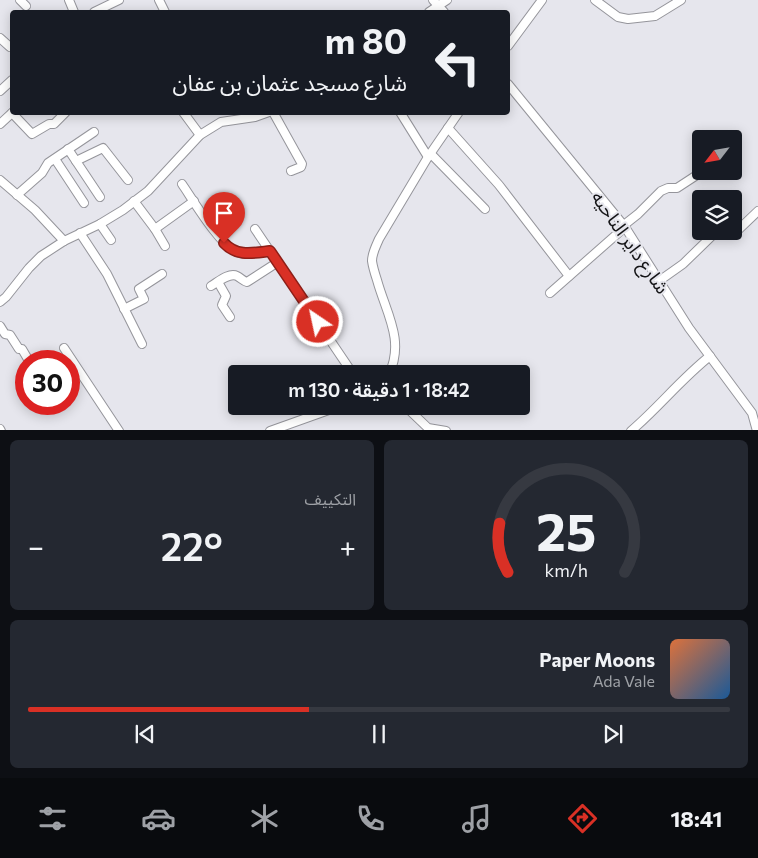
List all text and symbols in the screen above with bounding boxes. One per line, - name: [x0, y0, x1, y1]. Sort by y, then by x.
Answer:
- text: 80 m: [325, 18, 407, 61]
- icon: left: [425, 30, 490, 95]
- text: شارع مسجد عثمان بن عفان: [172, 69, 407, 96]
- north arrow: [692, 130, 742, 180]
- map controls: [692, 130, 742, 240]
- street label: شارع داير الناحيه: [585, 186, 675, 300]
- button: layers: [692, 190, 742, 240]
- pin: [203, 192, 245, 243]
- icon: arrive: [210, 199, 238, 227]
- position arrow: [291, 295, 343, 347]
- speed limit sign: 30: [15, 350, 80, 415]
- text: 18:42 · 1 دقيقة · 130 m: [288, 378, 470, 401]
- text: التكييف: [304, 489, 356, 508]
- text: 25: [536, 498, 596, 562]
- text: 22°: [161, 522, 223, 569]
- text: −: [28, 529, 44, 563]
- text: +: [340, 529, 356, 563]
- text: km/h: [544, 559, 588, 581]
- text: Paper Moons: [539, 648, 655, 671]
- text: Ada Vale: [593, 671, 655, 690]
- icon: previous: [131, 720, 159, 748]
- icon: pause: [365, 720, 393, 748]
- icon: next: [599, 720, 627, 748]
- icon: filters: [35, 801, 70, 836]
- icon: car: [141, 801, 176, 836]
- icon: climate: [247, 801, 282, 836]
- icon: phone: [353, 801, 388, 836]
- icon: music: [459, 801, 494, 836]
- icon: directions: [565, 801, 600, 836]
- text: 18:41: [670, 805, 723, 832]

